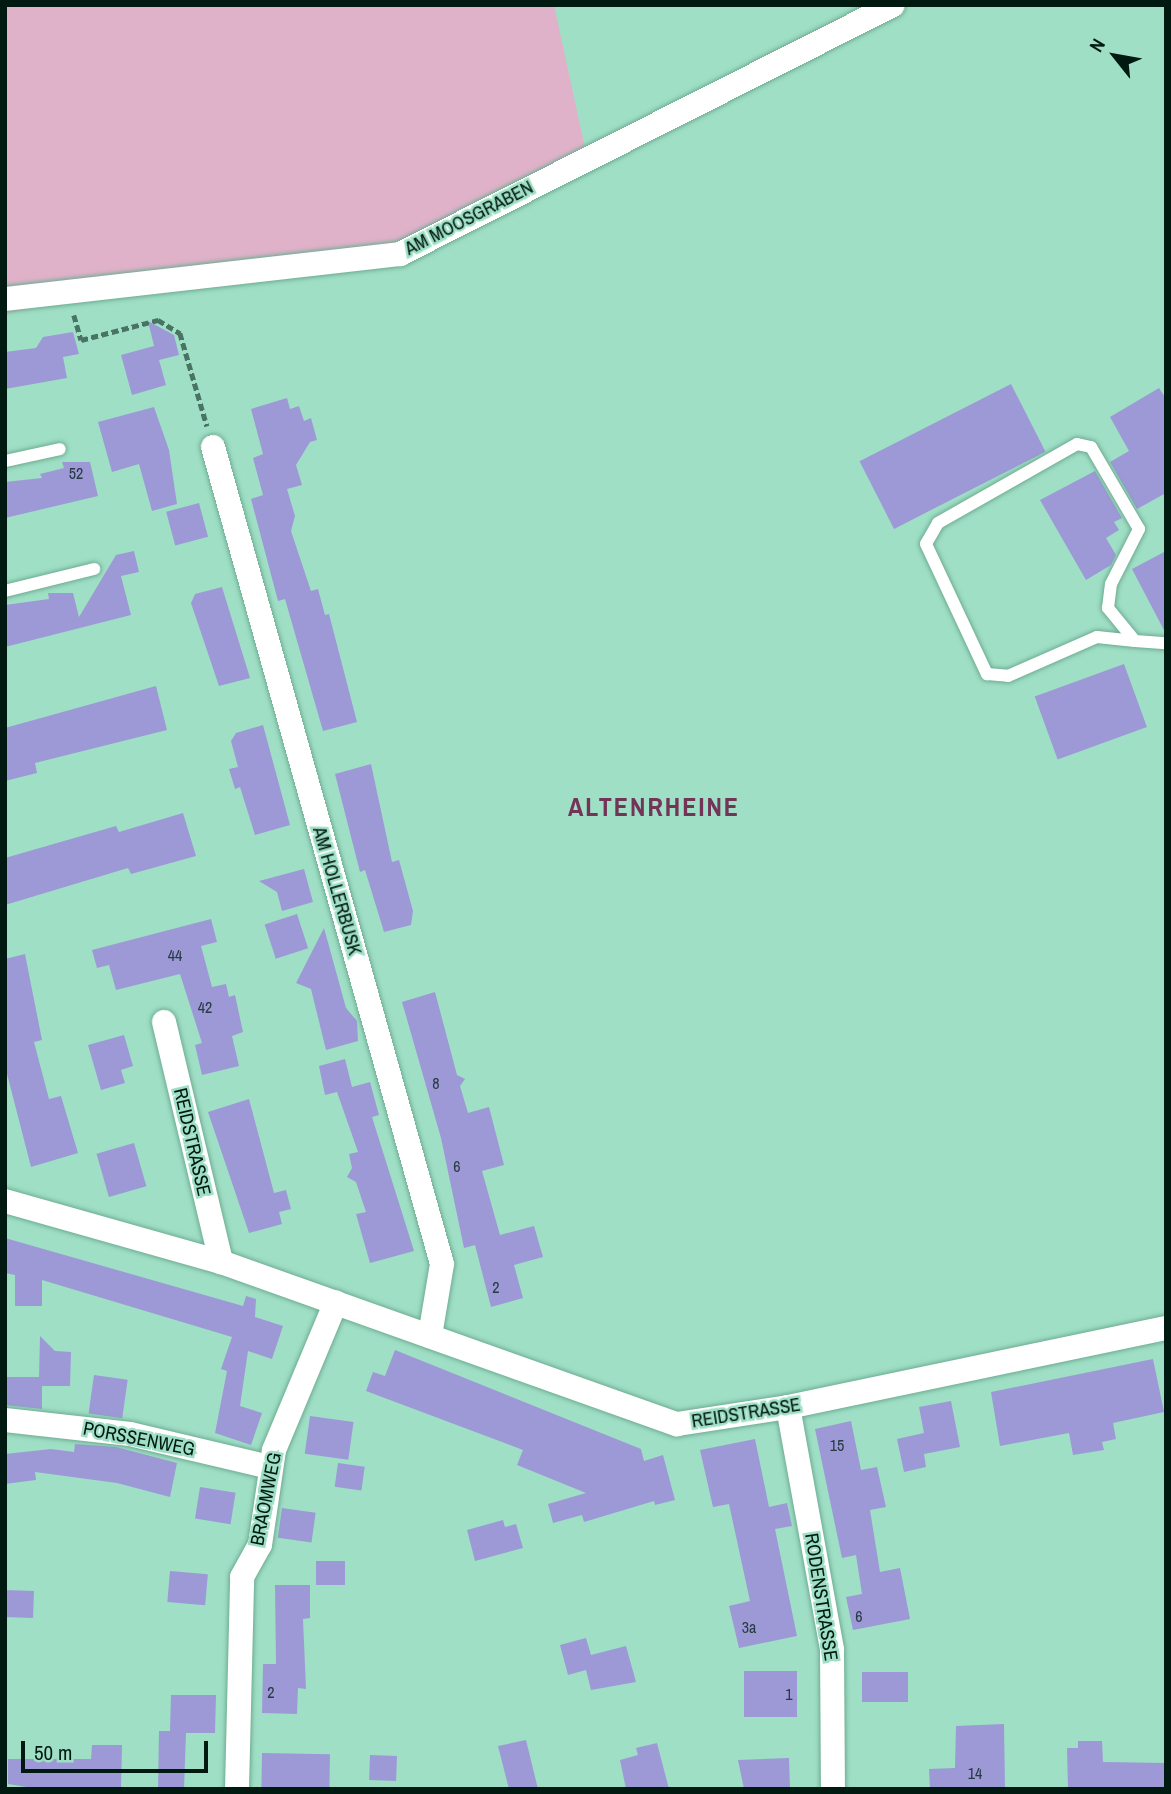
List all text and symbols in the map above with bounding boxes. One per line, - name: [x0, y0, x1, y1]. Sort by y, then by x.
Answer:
- north arrow: [1080, 21, 1150, 91]
- text: N: [1083, 34, 1111, 57]
- street label: AM MOOSGRABEN: [401, 176, 537, 260]
- house number: 52: [69, 463, 83, 483]
- district label: ALTENRHEINE: [569, 791, 739, 823]
- street label: AM HOLLERBUSK: [308, 824, 366, 958]
- house number: 44: [168, 945, 182, 965]
- house number: 42: [198, 997, 212, 1017]
- house number: 8: [432, 1073, 440, 1093]
- street label: REIDSTRASSE: [169, 1086, 215, 1198]
- house number: 6: [453, 1156, 461, 1176]
- house number: 2: [492, 1277, 500, 1297]
- street label: REIDSTRASSE: [690, 1393, 802, 1433]
- street label: PORSSENWEG: [81, 1417, 197, 1461]
- house number: 15: [830, 1435, 844, 1455]
- street label: BRAOMWEG: [246, 1451, 286, 1547]
- street label: RODENSTRASSE: [800, 1532, 842, 1662]
- house number: 6: [855, 1606, 863, 1626]
- house number: 3a: [742, 1617, 756, 1637]
- house number: 2: [267, 1682, 275, 1702]
- house number: 1: [785, 1684, 793, 1704]
- scale bar: [24, 1728, 212, 1772]
- text: 50 m: [34, 1738, 72, 1767]
- house number: 14: [968, 1763, 982, 1783]

